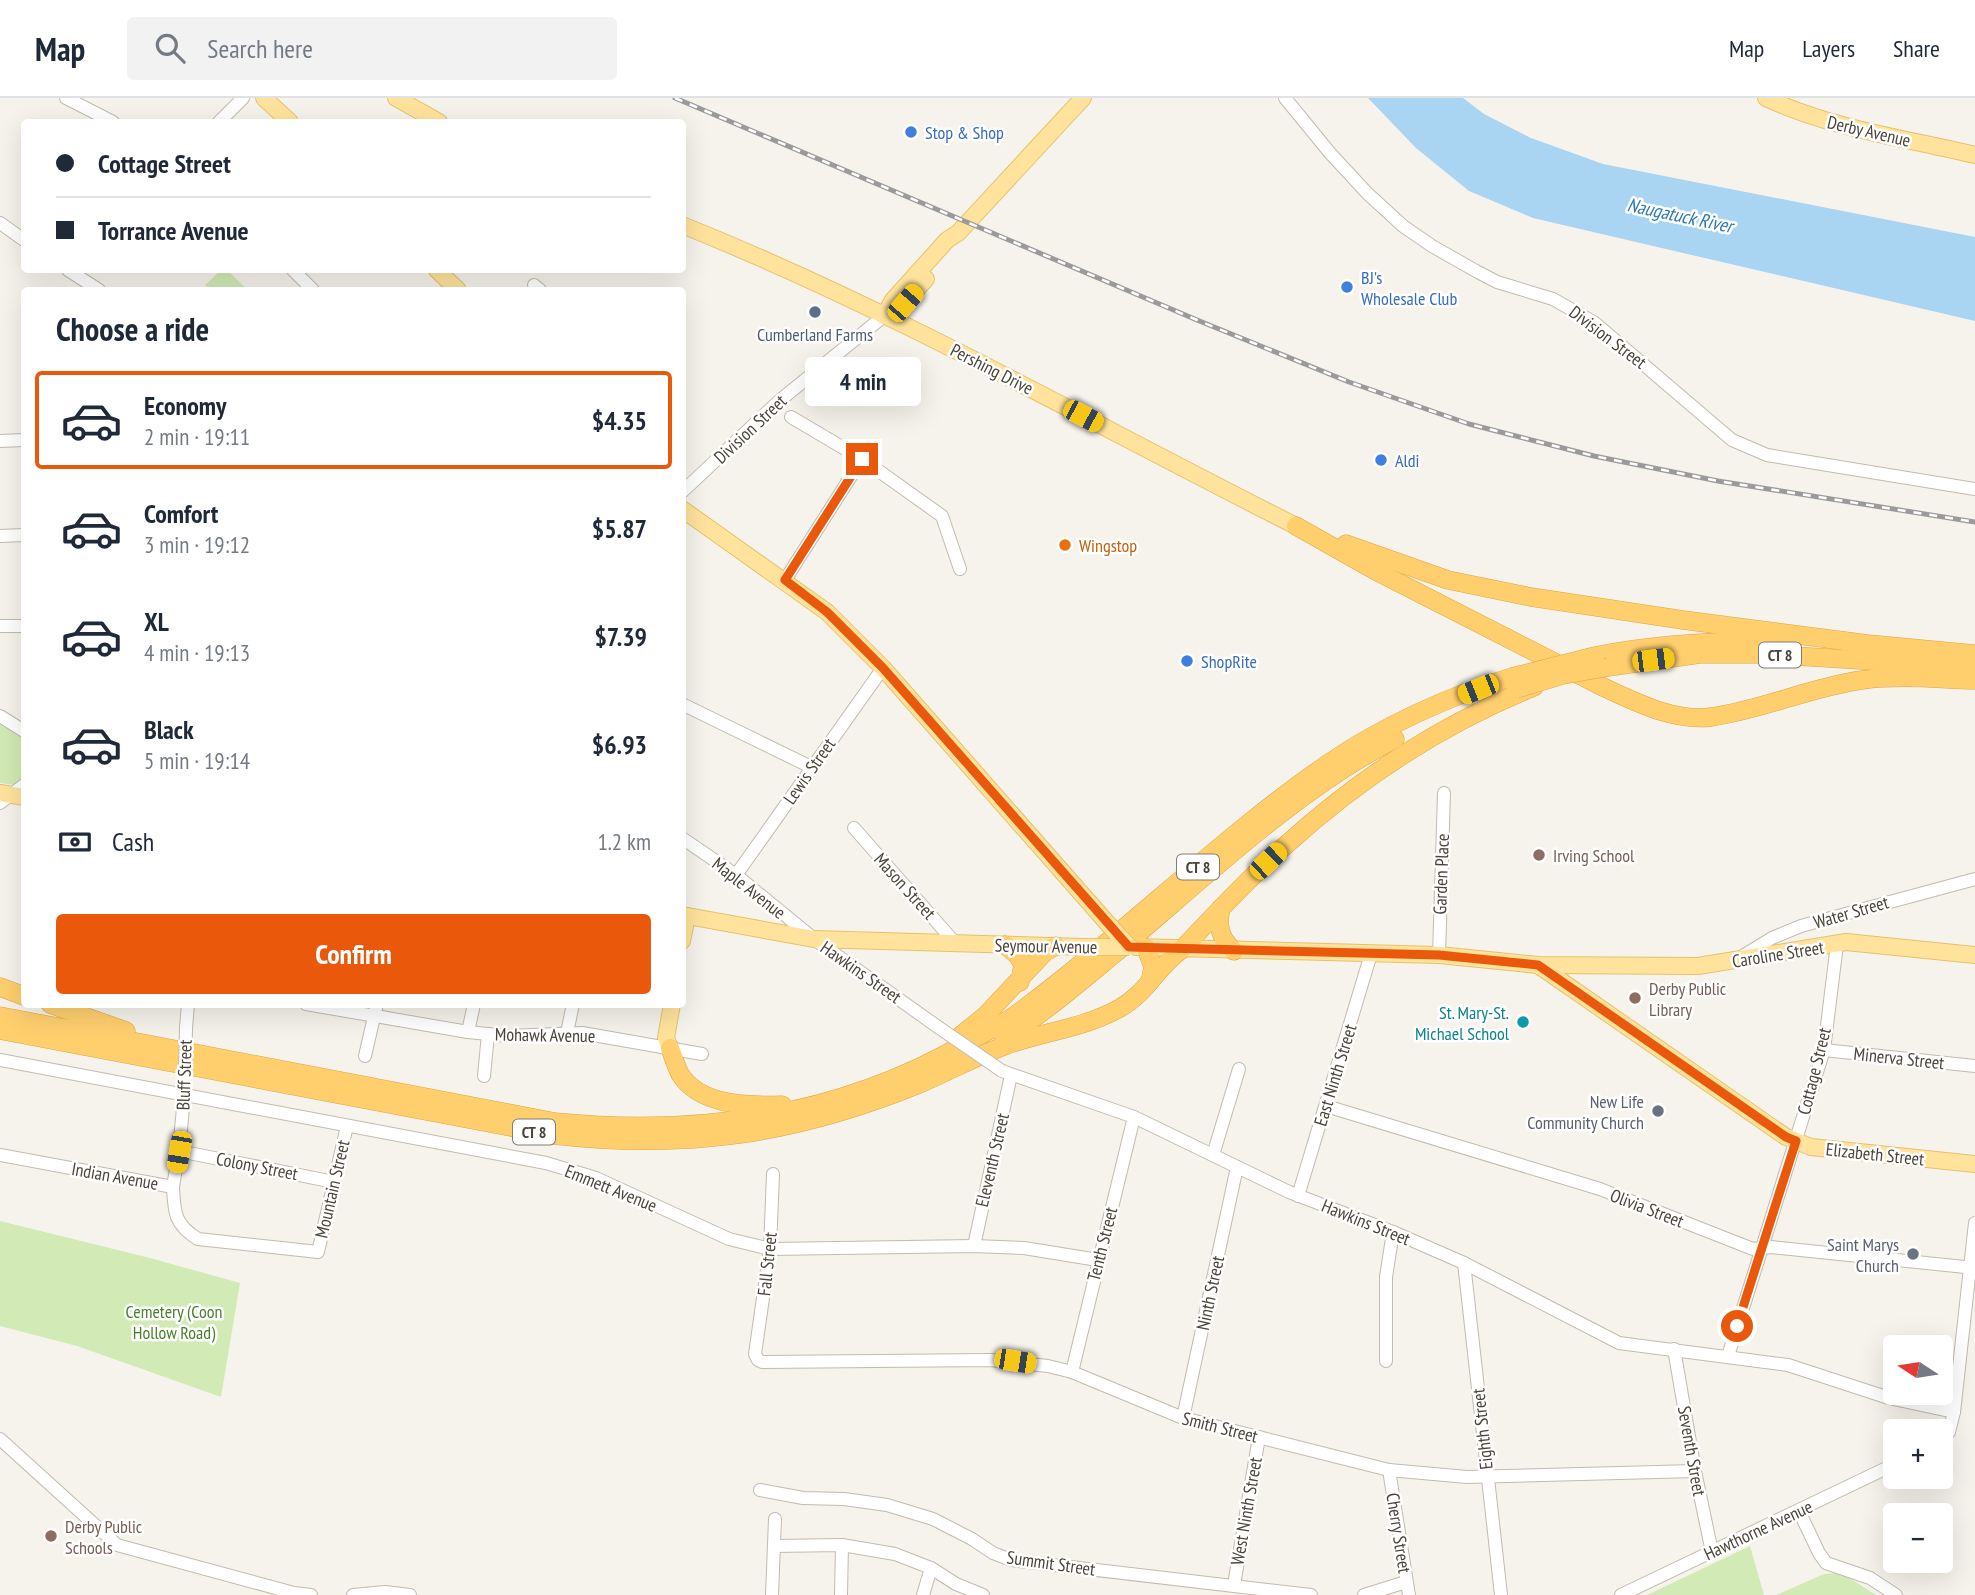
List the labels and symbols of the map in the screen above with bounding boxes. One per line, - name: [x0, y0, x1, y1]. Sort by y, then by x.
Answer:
- street label: Derby Avenue: [1825, 110, 1913, 152]
- place label: Stop & Shop: [925, 121, 1004, 144]
- marker: Stop & Shop: [903, 124, 919, 140]
- water label: Naugatuck River: [1625, 192, 1737, 238]
- place label: BJ's Wholesale Club: [1361, 266, 1457, 310]
- marker: BJ's Wholesale Club: [1339, 279, 1355, 295]
- car: [884, 280, 927, 326]
- street label: Division Street: [1565, 300, 1651, 374]
- marker: Cumberland Farms: [807, 304, 823, 320]
- place label: Cumberland Farms: [757, 323, 873, 346]
- street label: Pershing Drive: [947, 338, 1037, 400]
- callout: 4 min: [804, 358, 920, 406]
- street label: Division Street: [709, 390, 791, 468]
- car: [1060, 397, 1107, 435]
- route end: [846, 443, 878, 475]
- place label: Aldi: [1395, 449, 1419, 472]
- marker: Aldi: [1373, 452, 1389, 468]
- place label: Wingstop: [1079, 534, 1137, 557]
- marker: Wingstop: [1057, 537, 1073, 553]
- road number: CT 8: [1759, 642, 1801, 668]
- car: [1631, 647, 1676, 673]
- place label: ShopRite: [1201, 650, 1257, 673]
- marker: ShopRite: [1179, 653, 1195, 669]
- car: [1455, 671, 1502, 707]
- street label: Lewis Street: [778, 733, 840, 809]
- street label: Garden Place: [1428, 833, 1454, 915]
- car: [1246, 839, 1291, 883]
- place label: Irving School: [1553, 844, 1635, 867]
- marker: Irving School: [1531, 847, 1547, 863]
- street label: Mason Street: [869, 848, 941, 924]
- street label: Maple Avenue: [708, 852, 790, 924]
- road number: CT 8: [1177, 854, 1219, 880]
- street label: Water Street: [1811, 890, 1891, 934]
- street label: Seymour Avenue: [994, 934, 1098, 958]
- street label: Caroline Street: [1731, 935, 1825, 973]
- street label: Hawkins Street: [816, 936, 906, 1008]
- place label: Derby Public Library: [1649, 977, 1727, 1021]
- marker: Derby Public Library: [1627, 990, 1643, 1006]
- place label: St. Mary-St. Michael School: [1415, 1001, 1510, 1045]
- marker: St. Mary-St. Michael School: [1515, 1014, 1531, 1030]
- street label: East Ninth Street: [1309, 1021, 1361, 1129]
- street label: Mohawk Avenue: [495, 1023, 595, 1047]
- street label: Cottage Street: [1792, 1025, 1836, 1117]
- street label: Bluff Street: [171, 1039, 197, 1111]
- street label: Minerva Street: [1853, 1042, 1945, 1074]
- place label: New Life Community Church: [1527, 1090, 1644, 1134]
- marker: New Life Community Church: [1650, 1103, 1666, 1119]
- street label: Eleventh Street: [970, 1111, 1014, 1209]
- road number: CT 8: [513, 1120, 555, 1144]
- car: [166, 1129, 193, 1175]
- street label: Elizabeth Street: [1825, 1137, 1925, 1171]
- street label: Mountain Street: [310, 1138, 354, 1240]
- street label: Colony Street: [214, 1147, 300, 1185]
- street label: Indian Avenue: [70, 1157, 160, 1195]
- street label: Emmett Avenue: [562, 1159, 660, 1217]
- street label: Olivia Street: [1607, 1183, 1687, 1233]
- street label: Hawkins Street: [1318, 1194, 1414, 1250]
- street label: Tenth Street: [1082, 1205, 1122, 1283]
- street label: Fall Street: [752, 1231, 782, 1297]
- place label: Saint Marys Church: [1827, 1233, 1899, 1277]
- marker: Saint Marys Church: [1905, 1246, 1921, 1262]
- street label: Ninth Street: [1191, 1254, 1229, 1332]
- park label: Cemetery (Coon Hollow Road): [126, 1300, 222, 1344]
- route start: [1721, 1310, 1753, 1342]
- north arrow: [1883, 1335, 1953, 1405]
- car: [993, 1347, 1038, 1375]
- street label: Eighth Street: [1466, 1387, 1498, 1471]
- street label: Seventh Street: [1673, 1404, 1711, 1498]
- street label: Smith Street: [1180, 1406, 1260, 1448]
- street label: West Ninth Street: [1225, 1455, 1267, 1567]
- street label: Cherry Street: [1381, 1491, 1417, 1575]
- street label: Hawthorne Avenue: [1700, 1495, 1816, 1565]
- place label: Derby Public Schools: [65, 1515, 143, 1559]
- marker: Derby Public Schools: [43, 1528, 59, 1544]
- street label: Summit Street: [1005, 1545, 1097, 1581]

